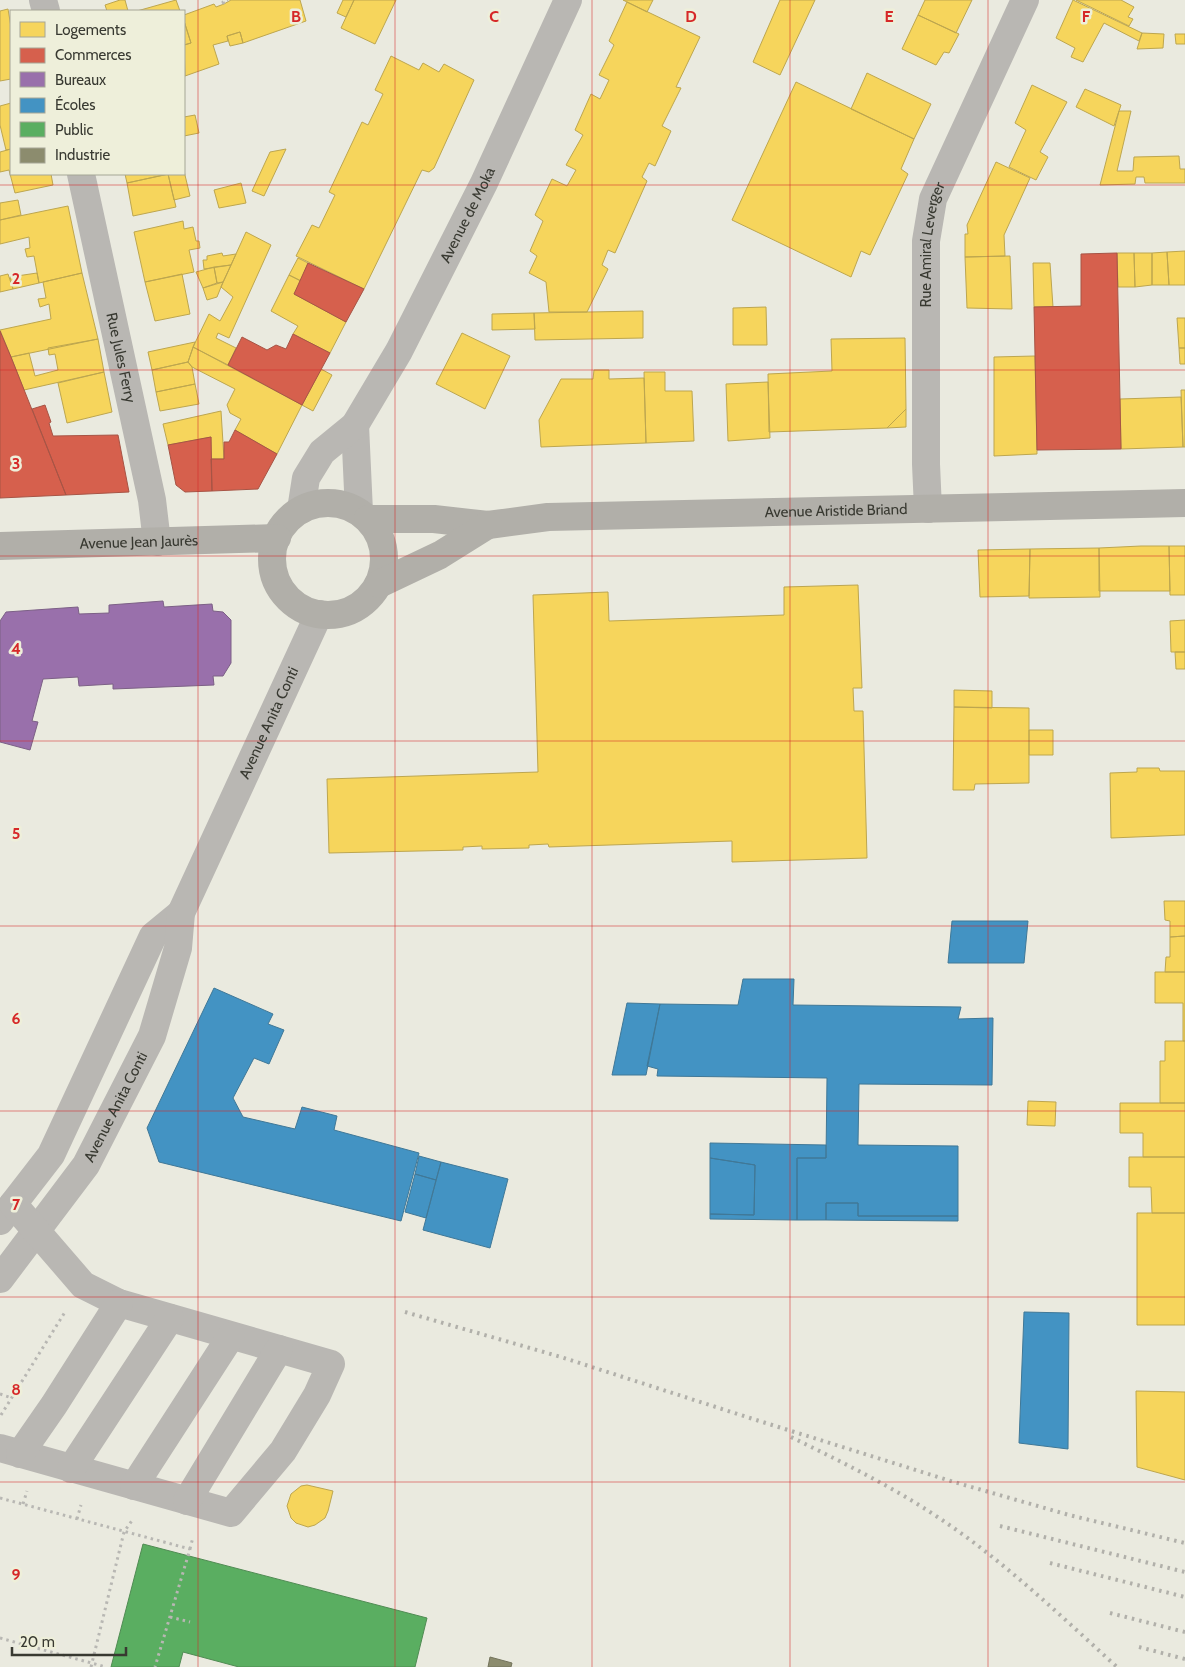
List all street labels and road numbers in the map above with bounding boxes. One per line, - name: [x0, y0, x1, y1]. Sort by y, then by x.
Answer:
- street label: Avenue de Moka: [436, 164, 499, 266]
- street label: Rue Amiral Leverger: [917, 179, 949, 307]
- street label: Rue Jules Ferry: [102, 311, 140, 405]
- street label: Avenue Aristide Briand: [765, 500, 908, 521]
- street label: Avenue Jean Jaurès: [79, 531, 198, 553]
- street label: Avenue Anita Conti: [235, 664, 302, 782]
- street label: Avenue Anita Conti: [80, 1049, 151, 1165]

